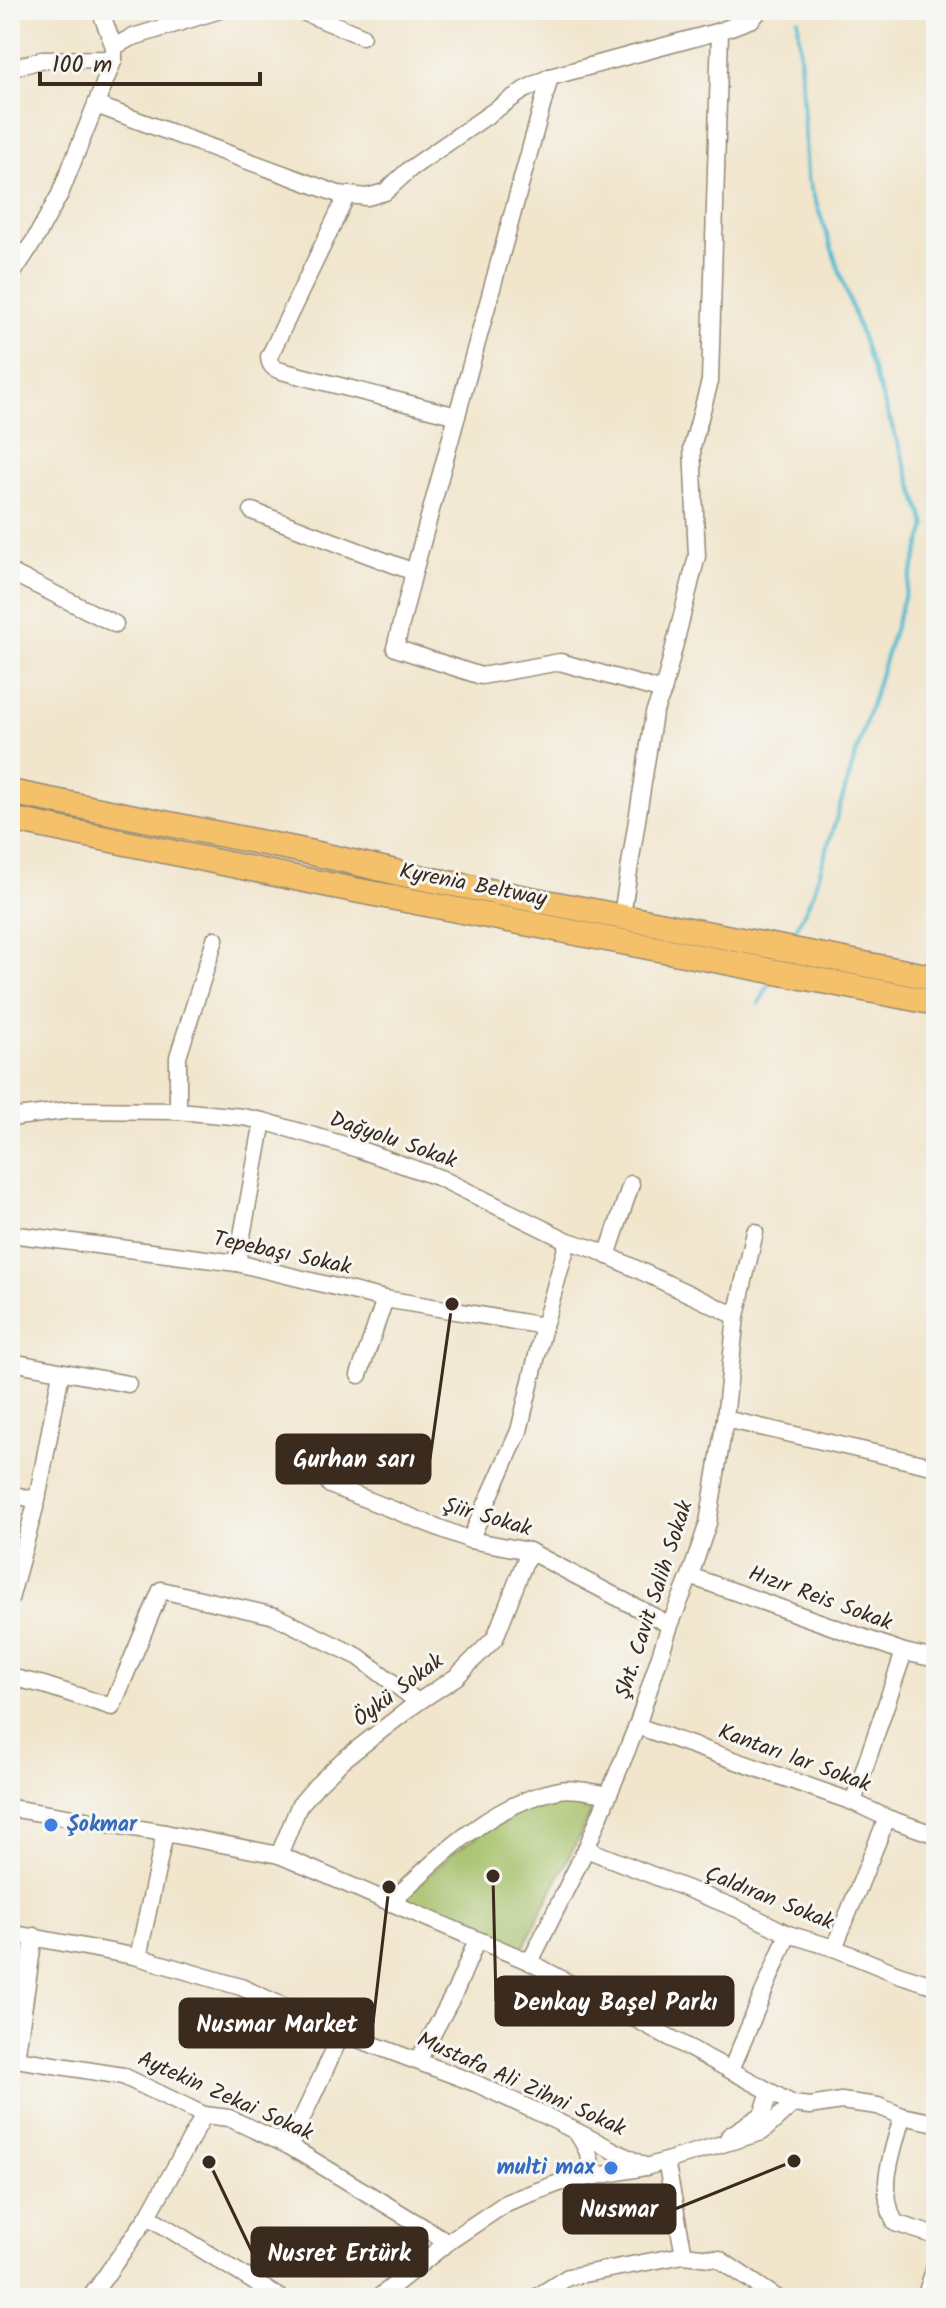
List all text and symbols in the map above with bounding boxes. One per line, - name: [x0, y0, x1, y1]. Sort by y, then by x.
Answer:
- scale bar: [40, 36, 260, 86]
- text: 100 m: [52, 46, 112, 85]
- street label: Kyrenia Beltway: [396, 855, 551, 918]
- street label: Dağyolu Sokak: [325, 1103, 462, 1179]
- street label: Tepebaşı Sokak: [210, 1222, 355, 1286]
- callout: Gurhan sarı: [277, 1435, 430, 1483]
- text: Gurhan sarı: [293, 1441, 415, 1480]
- street label: Şiir Sokak: [438, 1489, 536, 1548]
- street label: Şht. Cavit Salih Sokak: [606, 1495, 704, 1704]
- street label: Hızır Reis Sokak: [743, 1557, 897, 1641]
- street label: Öykü Sokak: [346, 1645, 452, 1737]
- street label: Kantarı lar Sokak: [713, 1715, 876, 1803]
- place label: Şokmar: [67, 1808, 138, 1843]
- marker: Şokmar: [42, 1816, 60, 1834]
- street label: Çaldıran Sokak: [699, 1857, 839, 1941]
- callout: Denkay Başel Parkı: [496, 1977, 733, 2025]
- text: Denkay Başel Parkı: [513, 1984, 717, 2023]
- callout: Nusmar Market: [180, 1999, 373, 2047]
- text: Nusmar Market: [196, 2006, 359, 2045]
- street label: Mustafa Ali Zihni Sokak: [411, 2023, 632, 2147]
- street label: Aytekin Zekai Sokak: [132, 2043, 319, 2152]
- place label: multi max: [497, 2151, 596, 2186]
- marker: multi max: [602, 2159, 620, 2177]
- callout: Nusmar: [564, 2185, 675, 2233]
- text: Nusmar: [580, 2191, 660, 2230]
- callout: Nusret Ertürk: [252, 2228, 427, 2276]
- text: Nusret Ertürk: [267, 2235, 412, 2274]

